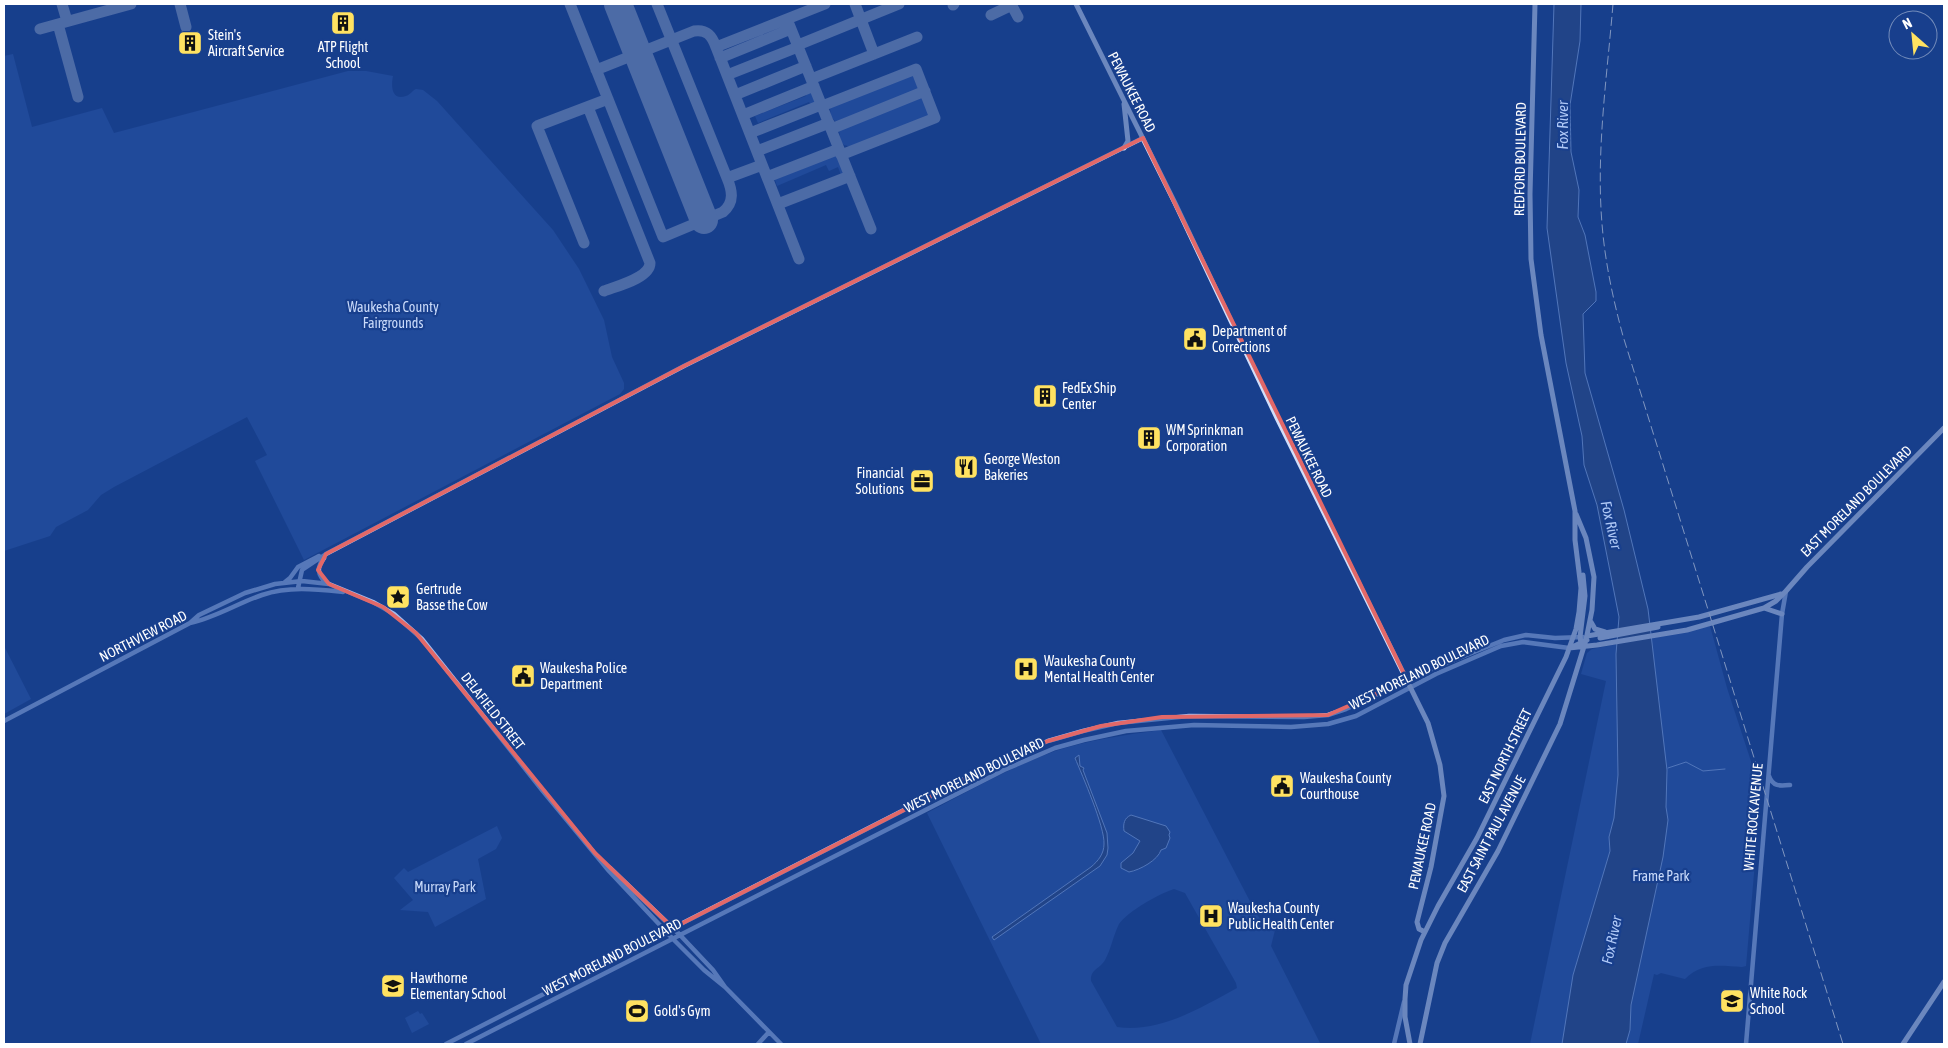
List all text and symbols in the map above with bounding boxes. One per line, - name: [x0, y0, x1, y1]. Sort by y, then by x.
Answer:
- building icon: ATP Flight School: [330, 10, 356, 36]
- north arrow: [1888, 10, 1938, 60]
- text: N: [1900, 14, 1914, 32]
- place label: Stein's Aircraft Service: [208, 27, 284, 59]
- building icon: Stein's Aircraft Service: [177, 30, 203, 56]
- place label: ATP Flight School: [318, 39, 368, 71]
- street label: PEWAUKEE ROAD: [1105, 49, 1159, 135]
- water label: Fox River: [1554, 100, 1571, 149]
- street label: REDFORD BOULEVARD: [1511, 102, 1529, 216]
- park label: Waukesha County Fairgrounds: [347, 299, 439, 331]
- place label: Department of Corrections: [1212, 323, 1287, 355]
- public building icon: Department of Corrections: [1182, 326, 1208, 352]
- place label: FedEx Ship Center: [1062, 380, 1117, 412]
- building icon: FedEx Ship Center: [1032, 383, 1058, 409]
- street label: PEWAUKEE ROAD: [1282, 414, 1336, 500]
- place label: WM Sprinkman Corporation: [1166, 422, 1244, 454]
- building icon: WM Sprinkman Corporation: [1136, 425, 1162, 451]
- street label: EAST MORELAND BOULEVARD: [1797, 442, 1915, 560]
- place label: George Weston Bakeries: [984, 451, 1060, 483]
- restaurant icon: George Weston Bakeries: [953, 454, 979, 480]
- place label: Financial Solutions: [856, 465, 904, 497]
- office icon: Financial Solutions: [909, 468, 935, 494]
- water label: Fox River: [1598, 499, 1625, 551]
- place label: Gertrude Basse the Cow: [416, 581, 488, 613]
- place icon: Gertrude Basse the Cow: [385, 584, 411, 610]
- street label: NORTHVIEW ROAD: [97, 607, 190, 665]
- street label: WEST MORELAND BOULEVARD: [1346, 631, 1492, 713]
- place label: Waukesha County Mental Health Center: [1044, 653, 1155, 685]
- hospital icon: Waukesha County Mental Health Center: [1013, 656, 1039, 682]
- place label: Waukesha Police Department: [540, 660, 627, 692]
- public building icon: Waukesha Police Department: [510, 663, 536, 689]
- street label: DELAFIELD STREET: [458, 669, 528, 753]
- street label: EAST NORTH STREET: [1475, 706, 1535, 806]
- street label: WEST MORELAND BOULEVARD: [901, 734, 1047, 816]
- street label: WHITE ROCK AVENUE: [1740, 763, 1766, 871]
- place label: Waukesha County Courthouse: [1300, 770, 1392, 802]
- public building icon: Waukesha County Courthouse: [1269, 773, 1295, 799]
- street label: EAST SAINT PAUL AVENUE: [1453, 773, 1529, 895]
- street label: PEWAUKEE ROAD: [1405, 801, 1439, 891]
- park label: Frame Park: [1632, 868, 1690, 884]
- park label: Murray Park: [414, 879, 476, 895]
- place label: Waukesha County Public Health Center: [1228, 900, 1334, 932]
- hospital icon: Waukesha County Public Health Center: [1198, 903, 1224, 929]
- water label: Fox River: [1598, 914, 1625, 966]
- street label: WEST MORELAND BOULEVARD: [540, 915, 684, 999]
- place label: Hawthorne Elementary School: [410, 970, 506, 1002]
- school or university icon: Hawthorne Elementary School: [380, 973, 406, 999]
- place label: White Rock School: [1750, 985, 1807, 1017]
- school or university icon: White Rock School: [1719, 988, 1745, 1014]
- sports icon: Gold's Gym: [624, 998, 650, 1024]
- place label: Gold's Gym: [654, 1003, 711, 1019]

